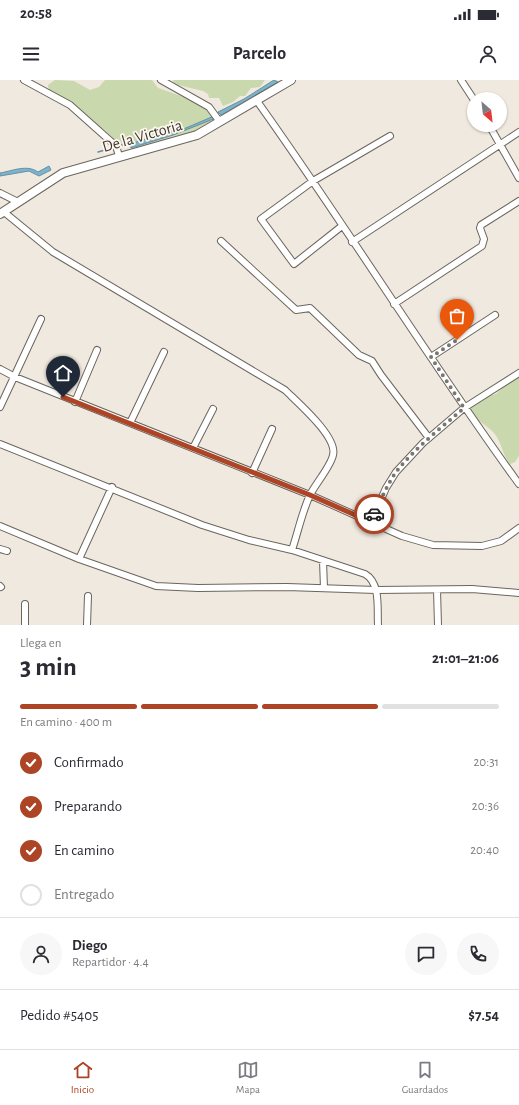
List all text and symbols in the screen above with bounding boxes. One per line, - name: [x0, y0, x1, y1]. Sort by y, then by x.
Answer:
- text: 20:58: [20, 6, 52, 21]
- icon: menu: [20, 43, 42, 65]
- icon: person: [477, 43, 499, 65]
- text: Parcelo: [233, 45, 286, 63]
- north arrow: [467, 92, 507, 132]
- map controls: [467, 92, 507, 132]
- street label: De la Victoria: [100, 117, 184, 155]
- pin: [440, 299, 474, 340]
- icon: bag: [446, 305, 468, 327]
- pin: [46, 356, 80, 397]
- icon: home: [52, 362, 74, 384]
- courier: [354, 494, 394, 534]
- icon: car: [363, 503, 385, 525]
- text: Llega en: [20, 637, 62, 650]
- text: 21:01–21:06: [432, 651, 499, 666]
- text: 3 min: [20, 654, 77, 680]
- text: En camino · 400 m: [20, 716, 112, 729]
- icon: check: [20, 752, 42, 774]
- text: Confirmado: [54, 755, 124, 770]
- text: 20:31: [473, 756, 499, 769]
- icon: check: [20, 796, 42, 818]
- text: Preparando: [54, 799, 122, 814]
- text: 20:36: [472, 800, 499, 813]
- icon: check: [20, 840, 42, 862]
- text: En camino: [54, 843, 114, 858]
- text: 20:40: [470, 844, 499, 857]
- text: Entregado: [54, 887, 114, 902]
- button: person: [20, 933, 62, 975]
- button: chat: [405, 933, 447, 975]
- button: phone: [457, 933, 499, 975]
- text: Diego: [72, 938, 108, 953]
- text: Repartidor · 4.4: [72, 956, 149, 969]
- text: Pedido #5405: [20, 1008, 99, 1023]
- text: $7.54: [468, 1008, 499, 1023]
- tab: Inicio: [71, 1059, 94, 1096]
- tab: Mapa: [236, 1059, 260, 1096]
- tab: Guardados: [402, 1059, 448, 1096]

